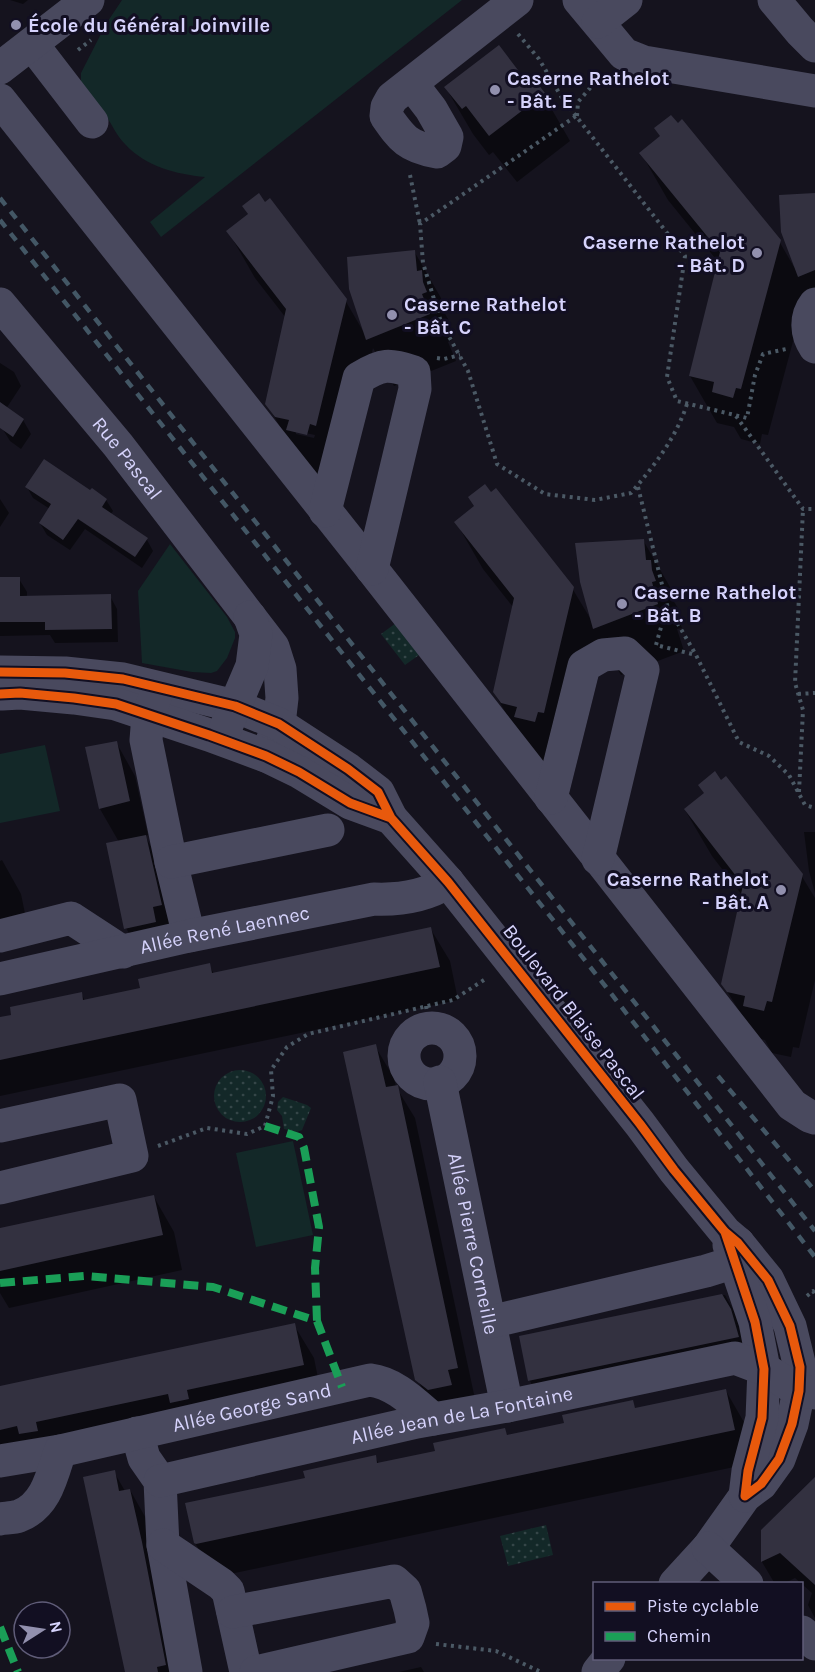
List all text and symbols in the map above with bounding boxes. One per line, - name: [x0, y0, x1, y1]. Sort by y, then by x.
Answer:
- place label: École du Général Joinville: [28, 12, 270, 37]
- marker: École du Général Joinville: [9, 18, 23, 32]
- place label: Caserne Rathelot - Bât. E: [507, 67, 669, 113]
- marker: Caserne Rathelot - Bât. E: [488, 83, 502, 97]
- place label: Caserne Rathelot - Bât. D: [583, 231, 745, 277]
- marker: Caserne Rathelot - Bât. D: [750, 246, 764, 260]
- place label: Caserne Rathelot - Bât. C: [404, 293, 566, 339]
- marker: Caserne Rathelot - Bât. C: [385, 308, 399, 322]
- street label: Rue Pascal: [87, 412, 167, 504]
- place label: Caserne Rathelot - Bât. B: [634, 581, 796, 627]
- marker: Caserne Rathelot - Bât. B: [615, 597, 629, 611]
- place label: Caserne Rathelot - Bât. A: [607, 868, 769, 914]
- marker: Caserne Rathelot - Bât. A: [774, 883, 788, 897]
- street label: Allée René Laennec: [137, 901, 312, 959]
- street label: Boulevard Blaise Pascal: [498, 920, 649, 1105]
- street label: Allée Pierre Corneille: [443, 1151, 503, 1337]
- street label: Allée George Sand: [170, 1378, 334, 1437]
- street label: Allée Jean de La Fontaine: [349, 1381, 575, 1449]
- legend: [593, 1582, 803, 1660]
- text: Piste cyclable: [647, 1595, 759, 1617]
- north arrow: [12, 1600, 72, 1660]
- text: N: [46, 1619, 67, 1635]
- text: Chemin: [647, 1625, 711, 1647]

